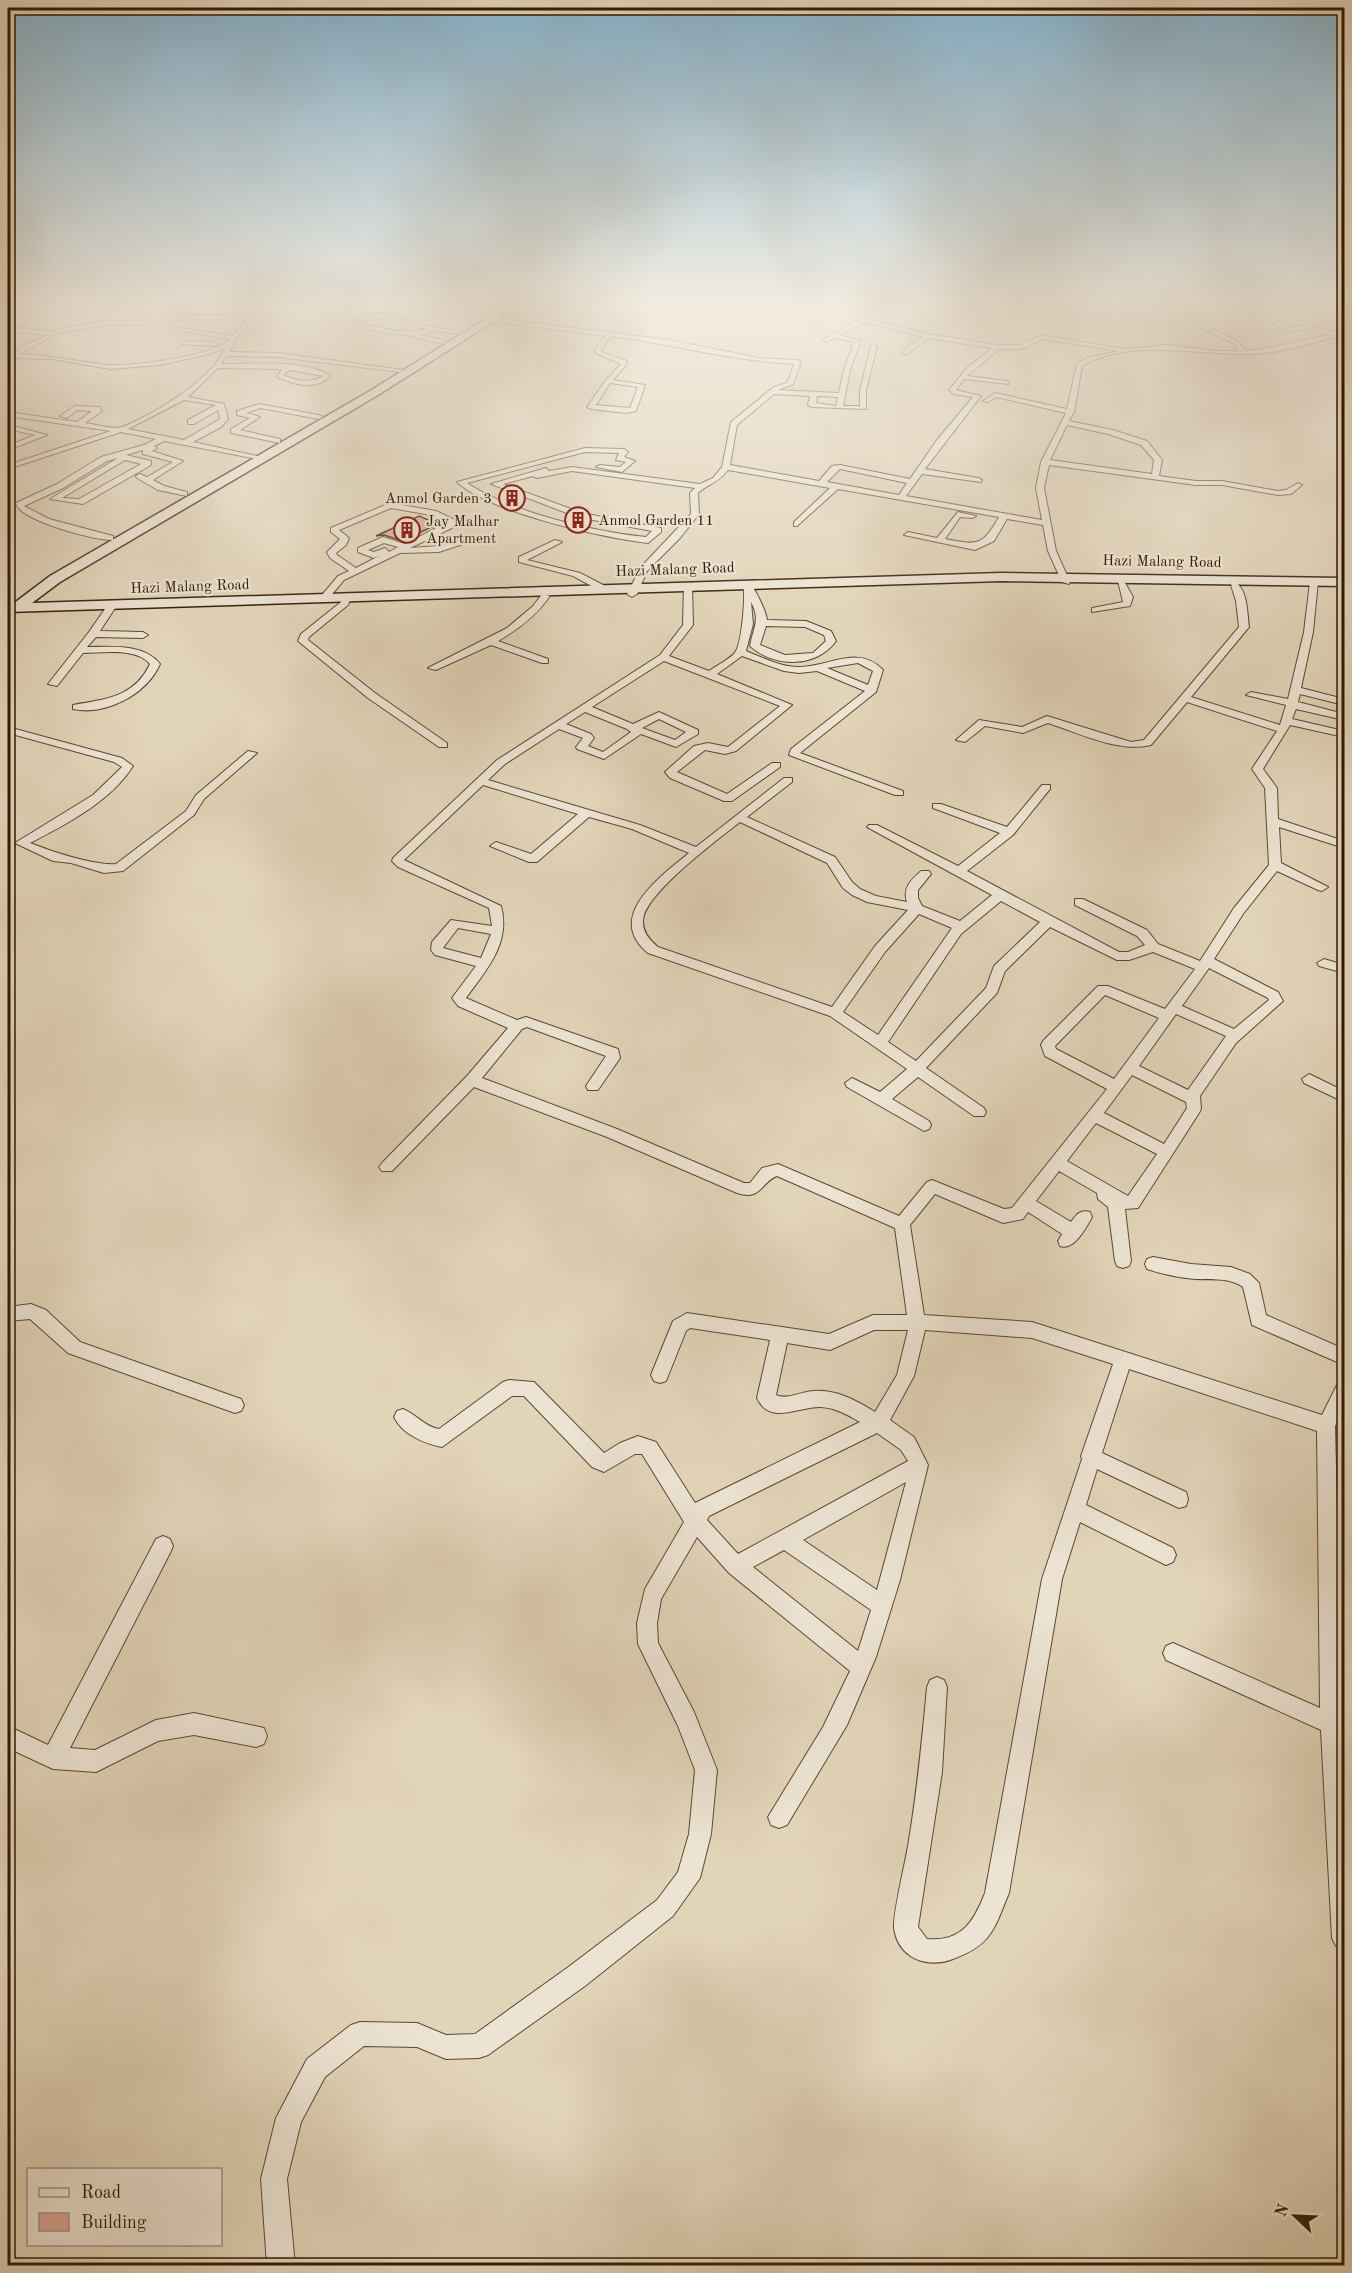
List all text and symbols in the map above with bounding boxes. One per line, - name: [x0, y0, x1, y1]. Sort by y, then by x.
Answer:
- building icon: Anmol Garden 3: [497, 483, 527, 513]
- place label: Anmol Garden 3: [385, 492, 492, 507]
- building icon: Anmol Garden 11: [563, 505, 593, 535]
- place label: Anmol Garden 11: [598, 514, 714, 529]
- building icon: Jay Malhar Apartment: [392, 515, 422, 545]
- place label: Jay Malhar Apartment: [426, 515, 499, 547]
- street label: Hazi Malang Road: [1102, 554, 1222, 571]
- street label: Hazi Malang Road: [615, 561, 735, 580]
- street label: Hazi Malang Road: [130, 578, 250, 597]
- legend: [27, 2168, 222, 2246]
- text: Road: [81, 2184, 121, 2202]
- north arrow: [1265, 2186, 1325, 2246]
- text: N: [1273, 2201, 1293, 2220]
- text: Building: [81, 2214, 147, 2232]

